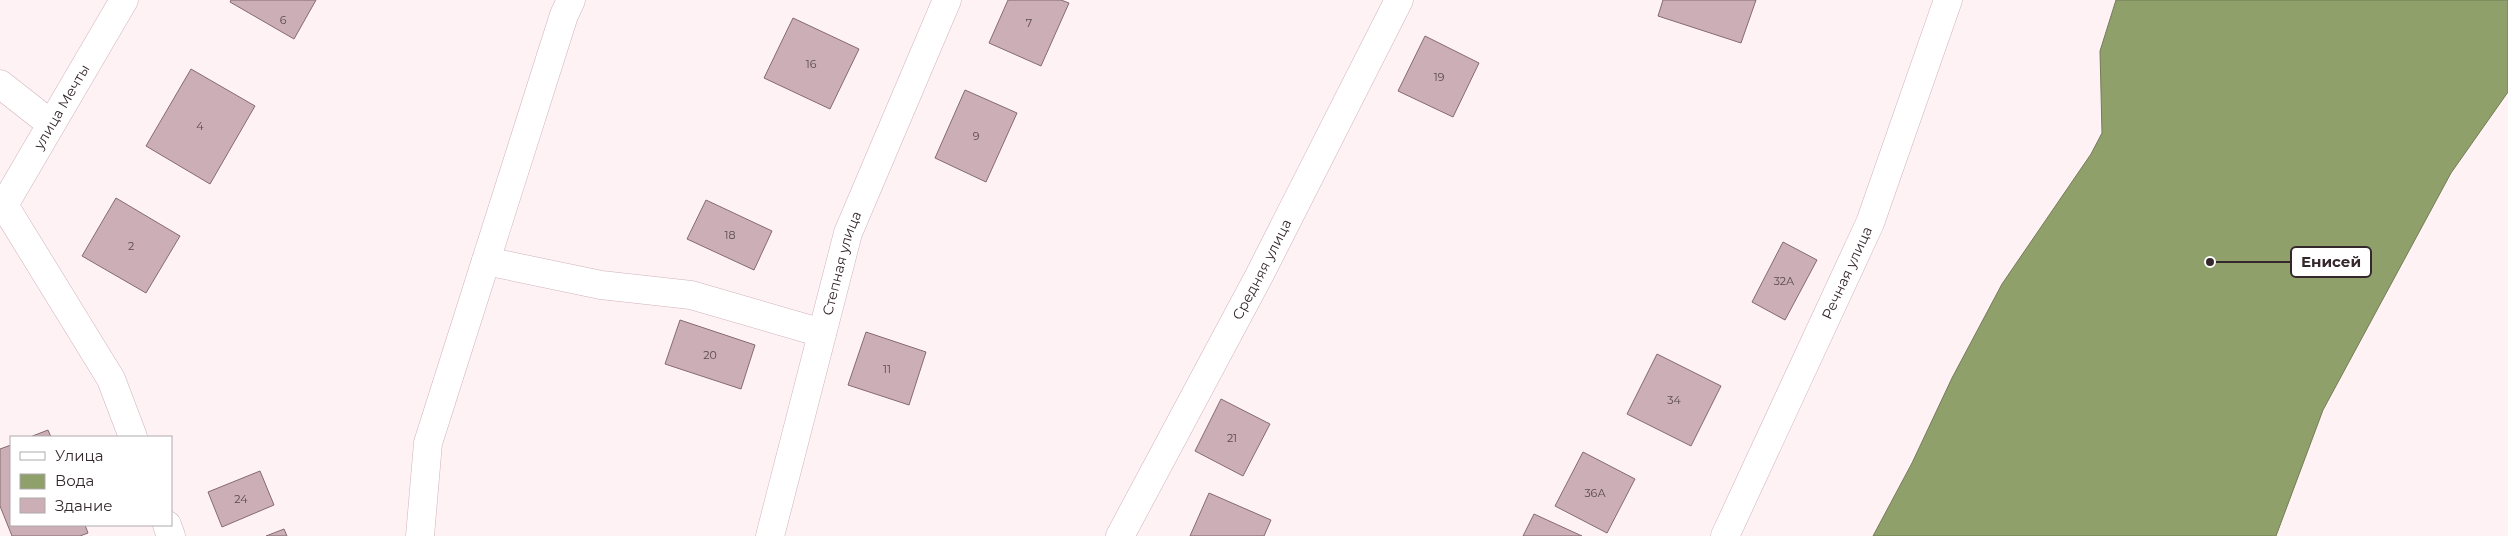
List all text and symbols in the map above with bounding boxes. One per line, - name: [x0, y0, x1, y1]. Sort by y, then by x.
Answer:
- house number: 6: [280, 13, 287, 27]
- house number: 7: [1026, 16, 1032, 30]
- house number: 16: [806, 57, 817, 71]
- street label: улица Мечты: [29, 61, 93, 153]
- house number: 19: [1434, 70, 1445, 84]
- house number: 4: [196, 119, 204, 133]
- house number: 9: [973, 129, 980, 143]
- street label: Степная улица: [818, 208, 865, 317]
- street label: Средняя улица: [1228, 216, 1295, 323]
- street label: Речная улица: [1818, 224, 1876, 322]
- house number: 18: [725, 228, 736, 242]
- house number: 2: [128, 239, 134, 253]
- callout: Енисей: [2291, 247, 2371, 277]
- text: Енисей: [2301, 252, 2361, 271]
- house number: 32А: [1774, 274, 1795, 288]
- house number: 20: [703, 348, 717, 362]
- house number: 11: [883, 362, 891, 376]
- house number: 34: [1667, 393, 1681, 407]
- house number: 21: [1227, 431, 1237, 445]
- legend: [10, 436, 172, 526]
- text: Улица: [55, 446, 103, 465]
- text: Вода: [55, 471, 94, 490]
- house number: 36А: [1584, 486, 1606, 500]
- house number: 24: [234, 492, 248, 506]
- text: Здание: [55, 496, 113, 515]

